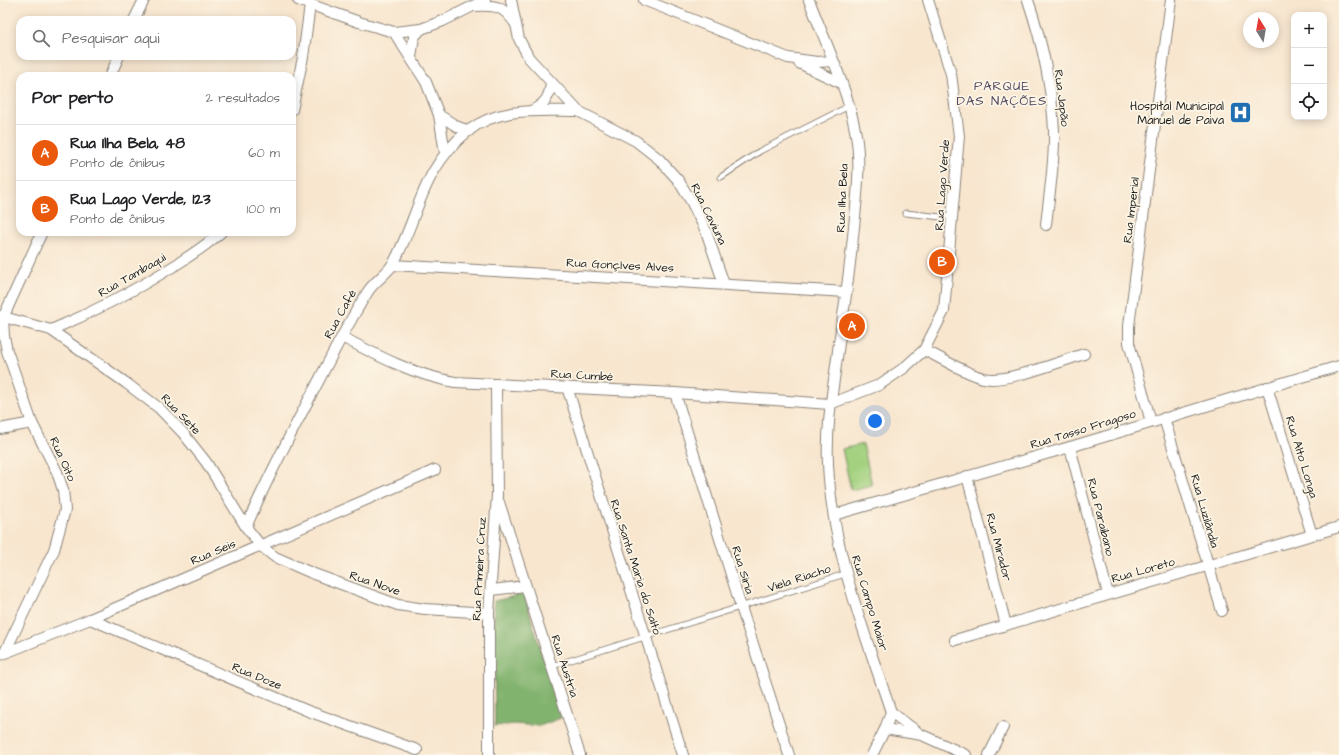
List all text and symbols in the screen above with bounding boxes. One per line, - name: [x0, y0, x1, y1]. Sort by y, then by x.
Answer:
- north arrow: [1243, 12, 1279, 48]
- map controls: [1291, 12, 1327, 120]
- button: +: [1291, 12, 1327, 48]
- search box: [16, 16, 296, 60]
- icon: search: [30, 27, 52, 49]
- text: Pesquisar aqui: [62, 28, 159, 49]
- button: −: [1291, 48, 1327, 84]
- street label: Rua Japão: [1050, 68, 1073, 128]
- district label: PARQUE DAS NAÇÕES: [957, 77, 1047, 110]
- button: locate: [1291, 84, 1327, 120]
- text: Por perto: [32, 86, 113, 110]
- text: 2 resultados: [206, 89, 280, 107]
- place label: Hospital Municipal Manuel de Paiva: [1130, 98, 1224, 129]
- hospital icon: Hospital Municipal Manuel de Paiva: [1227, 100, 1253, 126]
- text: Rua Ilha Bela, 48: [70, 133, 185, 154]
- street label: Rua Lago Verde: [931, 139, 955, 231]
- text: A: [41, 144, 49, 162]
- text: 60 m: [248, 144, 280, 162]
- text: Ponto de ônibus: [70, 154, 165, 172]
- street label: Rua Ilha Bela: [832, 163, 853, 233]
- street label: Rua Imperial: [1119, 176, 1144, 244]
- street label: Rua Caviuna: [686, 181, 731, 248]
- text: Rua Lago Verde, 123: [70, 189, 211, 210]
- text: B: [40, 200, 50, 218]
- text: 100 m: [247, 200, 280, 218]
- text: Ponto de ônibus: [70, 210, 165, 228]
- pin: B: [929, 247, 955, 277]
- street label: Rua Tambaqui: [95, 249, 169, 302]
- street label: Rua Gonçlves Alves: [566, 254, 674, 277]
- street label: Rua Café: [320, 286, 361, 342]
- pin: A: [839, 311, 865, 341]
- street label: Rua Cumbé: [550, 365, 614, 386]
- street label: Rua Sete: [157, 390, 205, 439]
- street label: Rua Tasso Fragoso: [1028, 405, 1139, 455]
- your location: [865, 411, 885, 431]
- street label: Rua Alto Longa: [1280, 414, 1322, 501]
- street label: Rua Oito: [45, 434, 80, 484]
- street label: Rua Luzilândia: [1186, 472, 1223, 550]
- street label: Rua Paraibano: [1083, 477, 1118, 558]
- street label: Rua Santa Maria do Salto: [606, 497, 666, 637]
- street label: Rua Mirador: [981, 511, 1016, 583]
- street label: Rua Primeira Cruz: [468, 517, 491, 621]
- street label: Rua Seis: [188, 535, 238, 570]
- street label: Rua Siria: [727, 544, 758, 596]
- street label: Rua Campo Maior: [847, 553, 892, 653]
- street label: Rua Loreto: [1109, 553, 1177, 588]
- street label: Viela Riacho: [765, 560, 833, 597]
- street label: Rua Nove: [347, 567, 403, 600]
- street label: Rua Austria: [546, 633, 583, 700]
- street label: Rua Doze: [229, 659, 285, 694]

